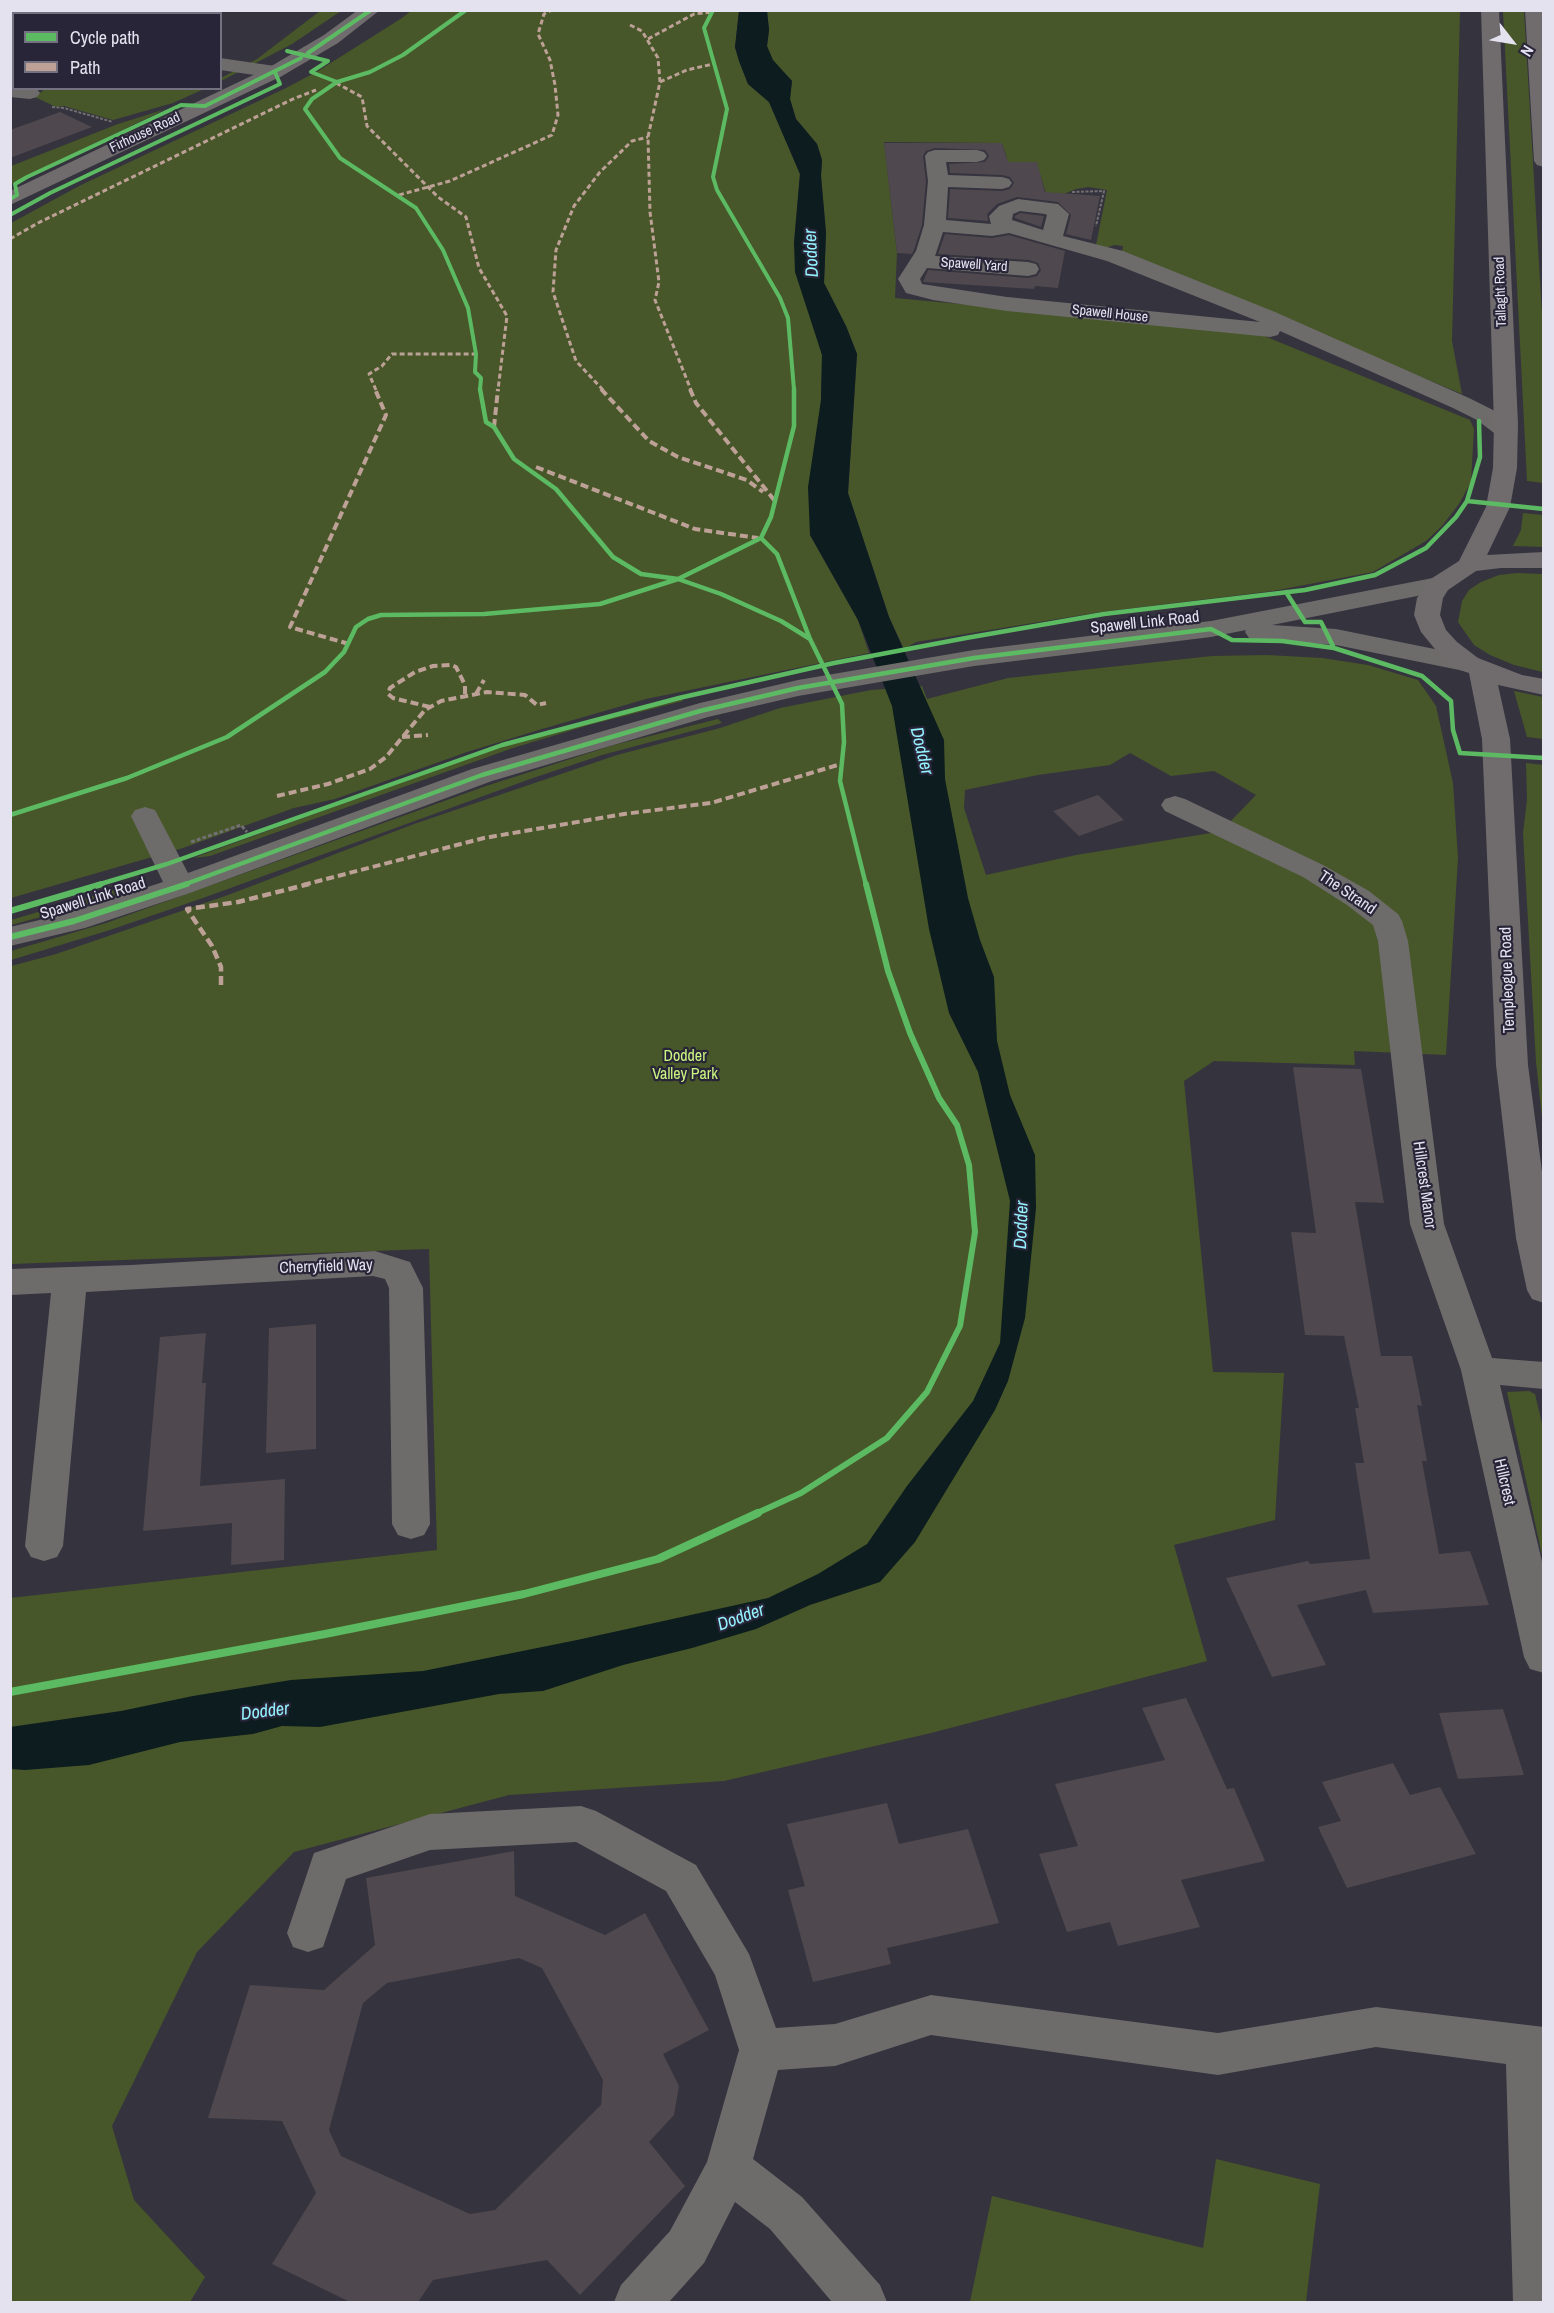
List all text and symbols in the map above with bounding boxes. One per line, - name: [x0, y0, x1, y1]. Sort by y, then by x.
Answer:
- legend: [12, 12, 222, 90]
- north arrow: [1482, 12, 1542, 72]
- text: Cycle path: [70, 25, 140, 50]
- text: N: [1516, 42, 1539, 61]
- text: Path: [70, 55, 100, 80]
- street label: Firhouse Road: [107, 109, 183, 157]
- water label: Dodder: [800, 228, 824, 278]
- street label: Spawell Yard: [940, 254, 1008, 276]
- street label: Tallaght Road: [1491, 257, 1511, 327]
- street label: Spawell House: [1071, 302, 1149, 326]
- street label: Spawell Link Road: [1090, 608, 1200, 638]
- water label: Dodder: [905, 725, 937, 777]
- street label: The Strand: [1315, 867, 1379, 919]
- street label: Spawell Link Road: [38, 874, 148, 924]
- street label: Templeogue Road: [1497, 926, 1519, 1034]
- park label: Dodder Valley Park: [652, 1047, 718, 1085]
- street label: Hillcrest Manor: [1408, 1140, 1440, 1230]
- water label: Dodder: [1010, 1200, 1034, 1250]
- street label: Cherryfield Way: [279, 1256, 373, 1278]
- street label: Hillcrest: [1489, 1457, 1519, 1507]
- water label: Dodder: [715, 1600, 767, 1636]
- water label: Dodder: [240, 1698, 290, 1726]

